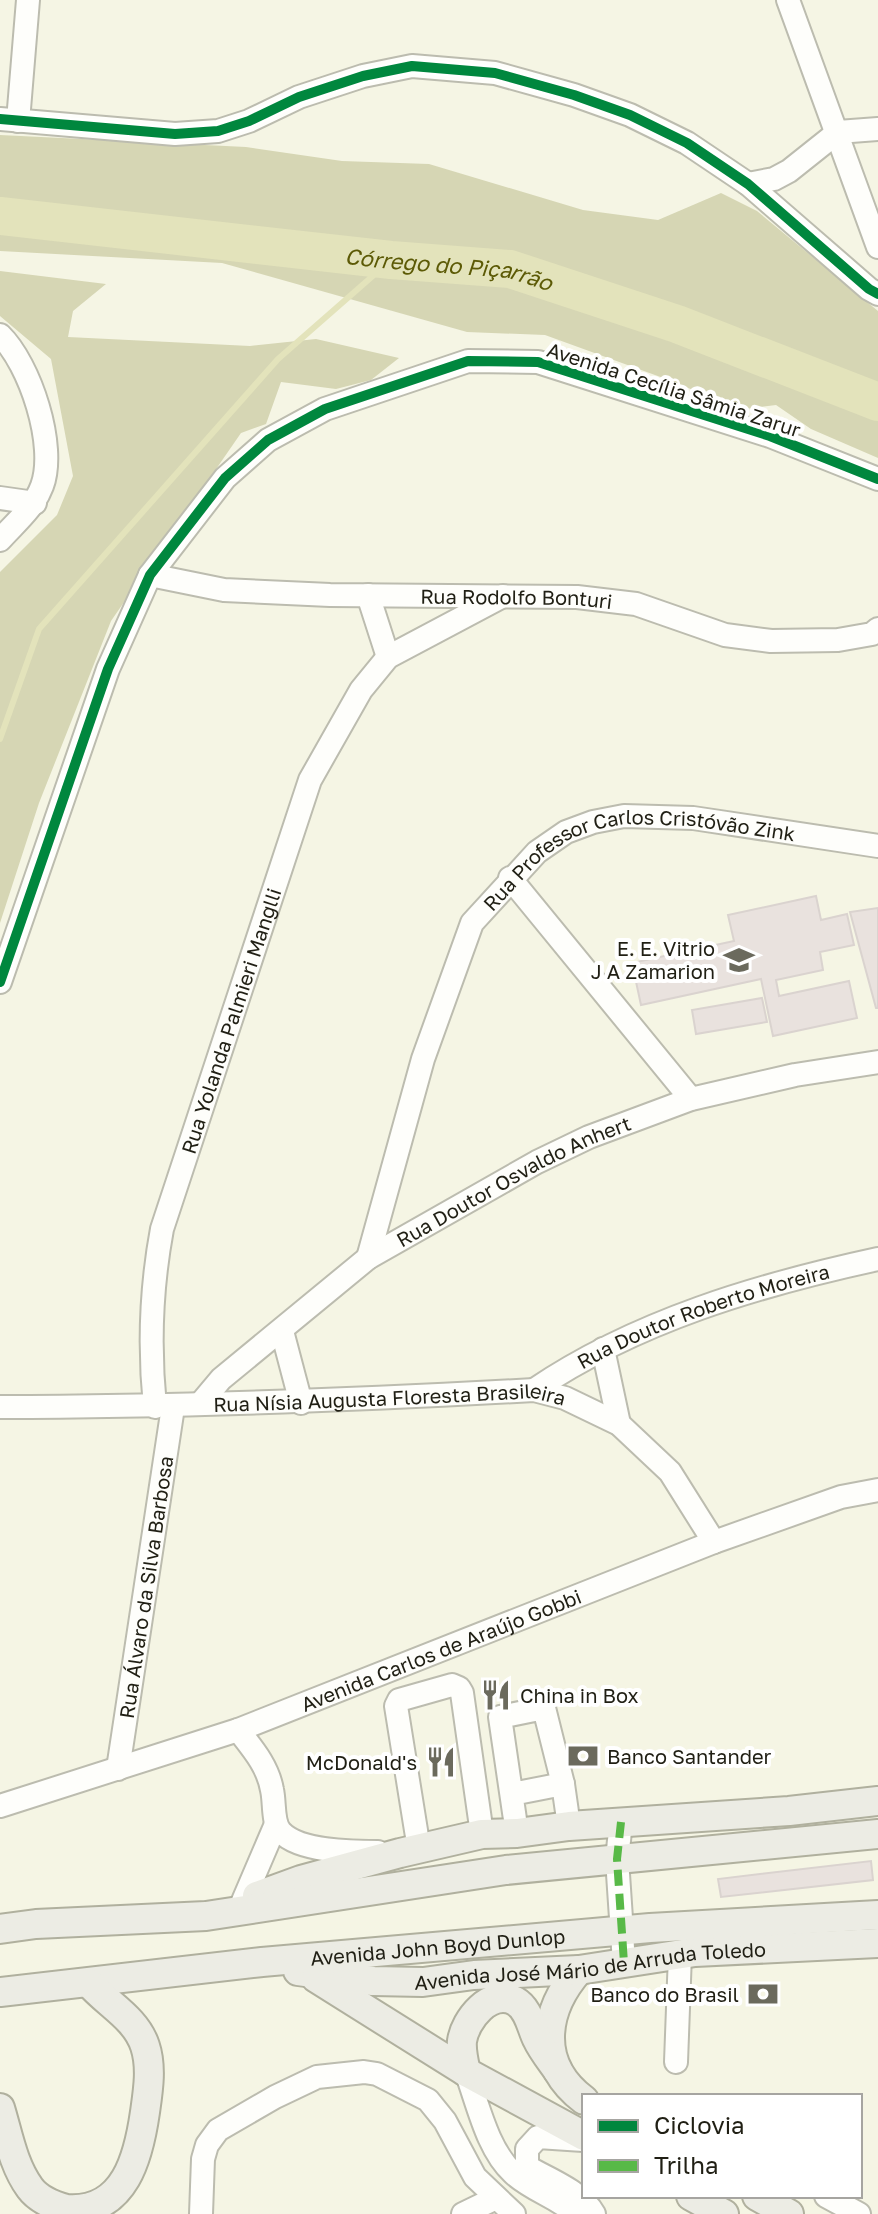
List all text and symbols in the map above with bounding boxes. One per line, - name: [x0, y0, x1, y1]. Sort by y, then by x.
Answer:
- water label: Córrego do Piçarrão: [343, 241, 558, 296]
- street label: Avenida Cecília Sâmia Zarur: [544, 337, 804, 441]
- street label: Rua Rodolfo Bonturi: [420, 584, 614, 613]
- street label: Rua Professor Carlos Cristóvão Zink: [478, 804, 797, 915]
- street label: Rua Yolanda Palmieri Manglli: [176, 885, 286, 1157]
- place label: E. E. Vitrio J A Zamarion: [591, 936, 715, 983]
- school or university icon: E. E. Vitrio J A Zamarion: [722, 943, 756, 977]
- street label: Rua Doutor Osvaldo Anhert: [392, 1111, 634, 1251]
- street label: Rua Doutor Roberto Moreira: [573, 1259, 832, 1373]
- street label: Rua Nísia Augusta Floresta Brasileira: [213, 1378, 568, 1416]
- street label: Rua Álvaro da Silva Barbosa: [114, 1454, 177, 1720]
- street label: Avenida Carlos de Araújo Gobbi: [297, 1584, 585, 1716]
- restaurant icon: China in Box: [479, 1678, 513, 1712]
- place label: China in Box: [520, 1683, 639, 1707]
- bank icon: Banco Santander: [566, 1739, 600, 1773]
- place label: Banco Santander: [607, 1744, 772, 1768]
- restaurant icon: McDonald's: [424, 1745, 458, 1779]
- place label: McDonald's: [306, 1750, 417, 1774]
- street label: Avenida John Boyd Dunlop: [309, 1923, 566, 1970]
- street label: Avenida José Mário de Arruda Toledo: [414, 1937, 767, 1994]
- bank icon: Banco do Brasil: [746, 1977, 780, 2011]
- place label: Banco do Brasil: [590, 1982, 739, 2006]
- legend: [582, 2094, 862, 2198]
- text: Ciclovia: [654, 2110, 745, 2139]
- text: Trilha: [654, 2150, 719, 2179]

